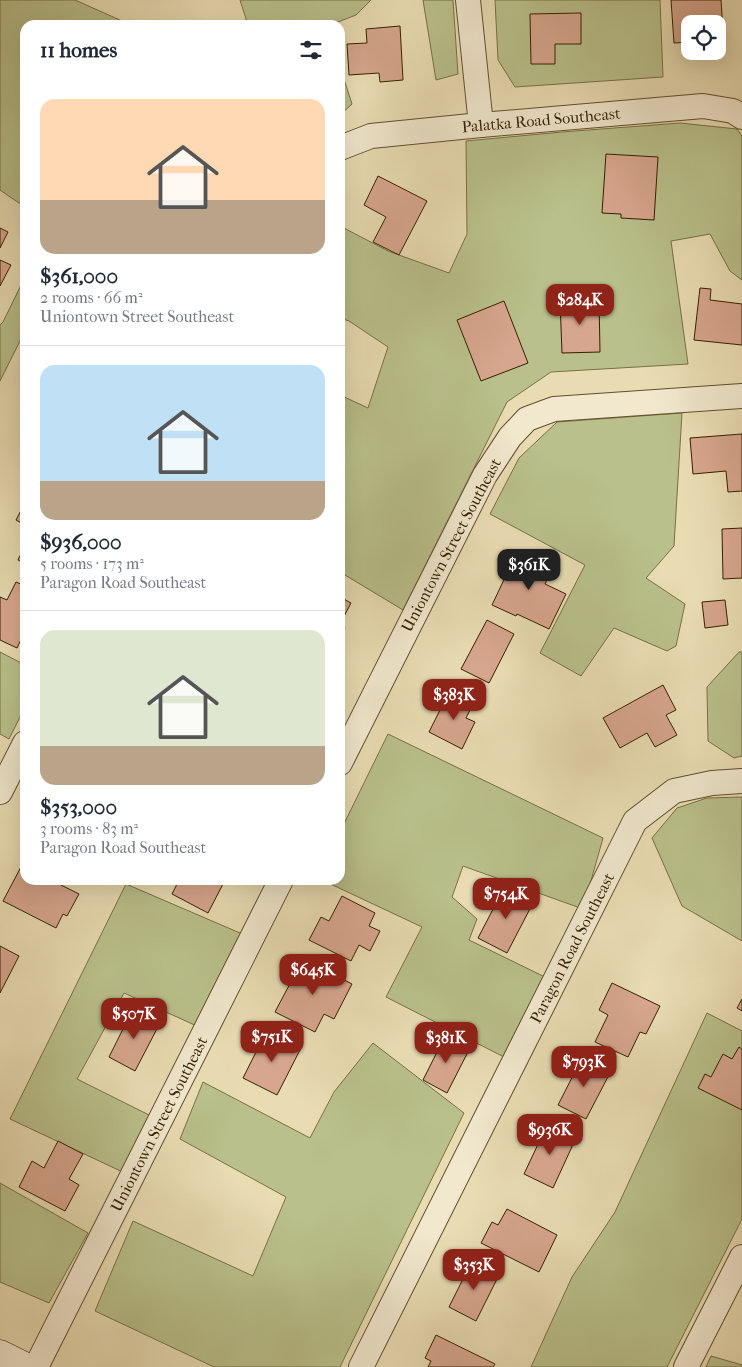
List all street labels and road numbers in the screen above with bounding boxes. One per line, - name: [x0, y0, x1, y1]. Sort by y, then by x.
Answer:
- street label: Palatka Road Southeast: [461, 104, 621, 136]
- street label: Uniontown Street Southeast: [397, 455, 505, 635]
- street label: Paragon Road Southeast: [526, 869, 618, 1026]
- street label: Uniontown Street Southeast: [106, 1033, 212, 1215]

